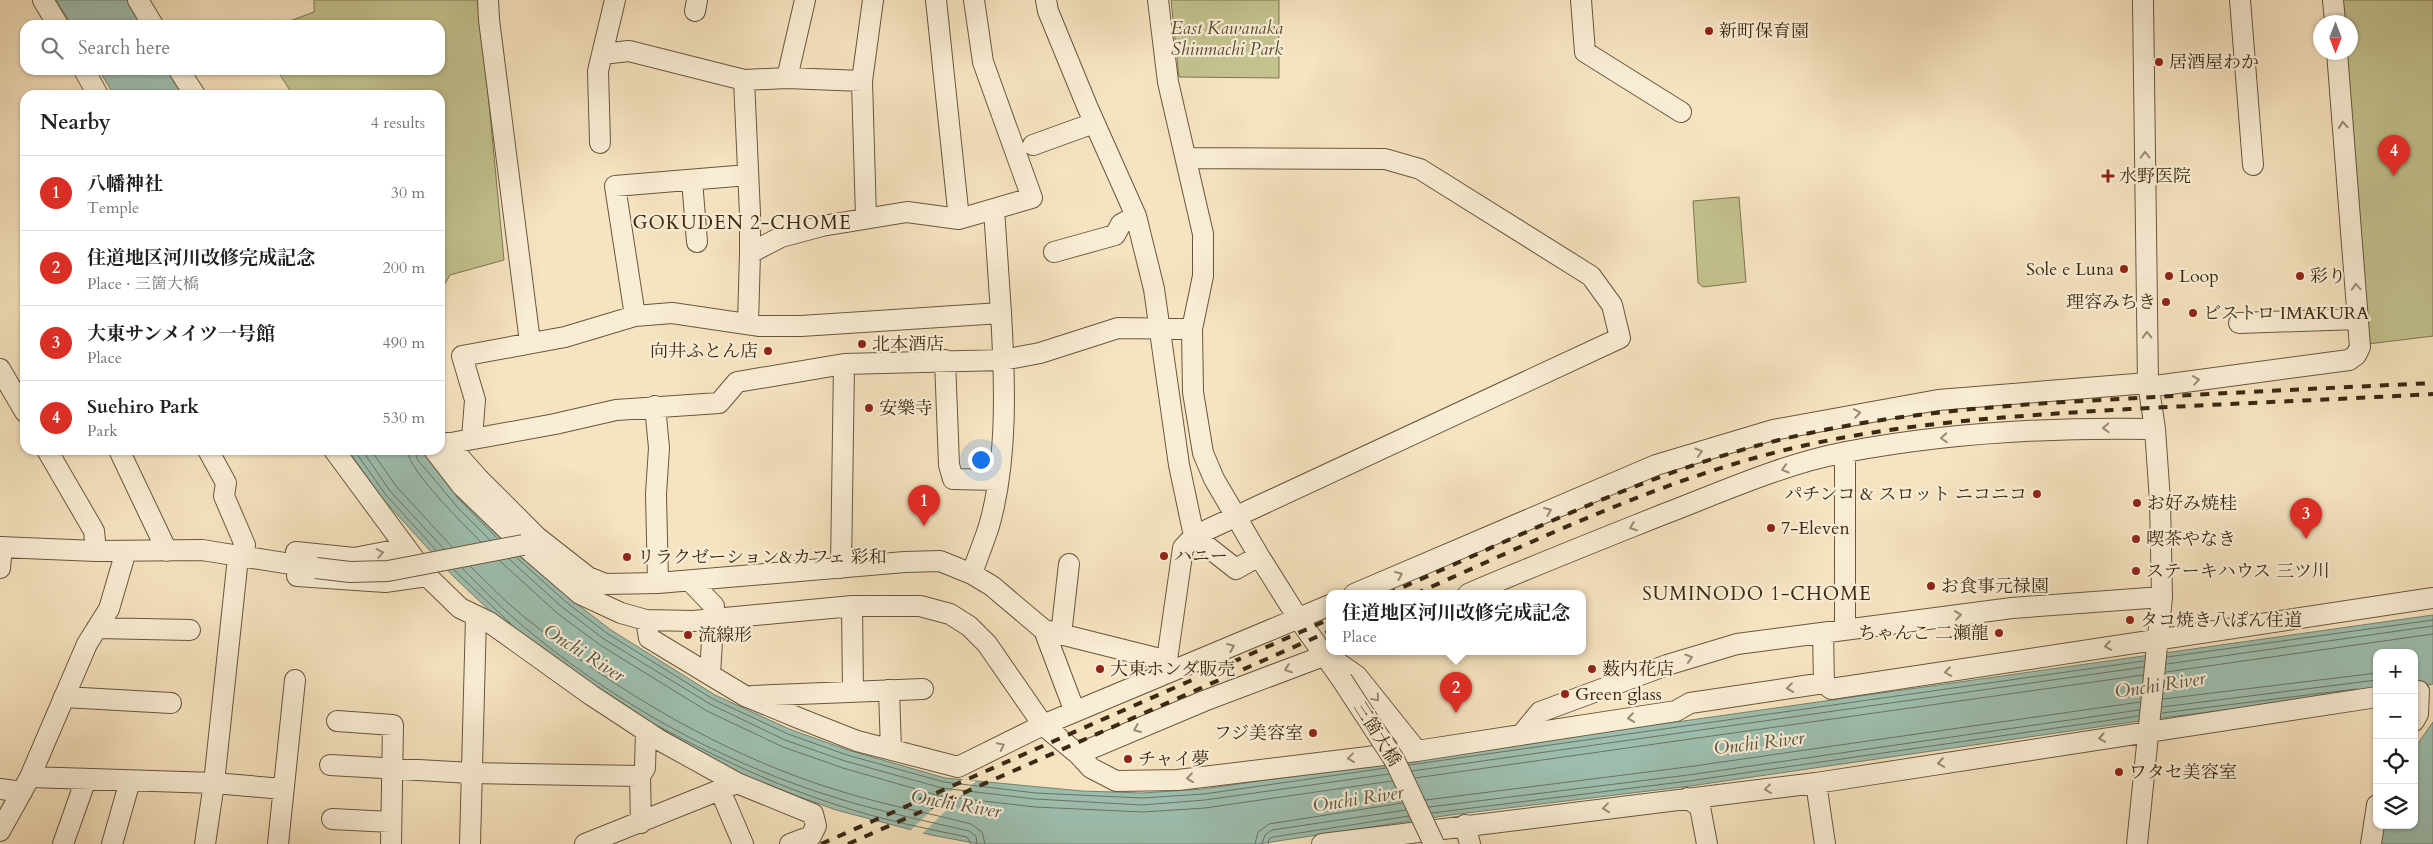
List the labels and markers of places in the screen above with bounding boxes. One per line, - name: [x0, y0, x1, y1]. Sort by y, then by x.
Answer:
- place label: 新町保育園: [1719, 19, 1809, 44]
- marker: 新町保育園: [1703, 25, 1715, 37]
- place label: 居酒屋わか: [2169, 50, 2259, 75]
- marker: 居酒屋わか: [2153, 56, 2165, 68]
- pin: 4: [2378, 135, 2410, 176]
- place label: 水野医院: [2119, 164, 2191, 189]
- marker: 水野医院: [2101, 169, 2115, 183]
- place label: Sole e Luna: [2026, 257, 2114, 282]
- marker: Sole e Luna: [2118, 263, 2130, 275]
- place label: Loop: [2179, 264, 2219, 289]
- place label: 彩り: [2310, 264, 2346, 289]
- marker: Loop: [2163, 270, 2175, 282]
- marker: 彩り: [2294, 270, 2306, 282]
- place label: 理容みちき: [2066, 290, 2156, 315]
- marker: 理容みちき: [2160, 296, 2172, 308]
- place label: ビストロ IMAKURA: [2203, 301, 2369, 326]
- marker: ビストロ IMAKURA: [2187, 307, 2199, 319]
- place label: 北本酒店: [872, 332, 944, 357]
- marker: 北本酒店: [856, 338, 868, 350]
- place label: 向井ふとん店: [650, 339, 758, 364]
- marker: 向井ふとん店: [762, 345, 774, 357]
- place label: 安樂寺: [879, 396, 933, 421]
- marker: 安樂寺: [863, 402, 875, 414]
- place label: パチンコ & スロット ニコニコ: [1784, 482, 2027, 507]
- pin: 1: [908, 485, 940, 526]
- marker: パチンコ & スロット ニコニコ: [2031, 488, 2043, 500]
- place label: お好み焼桂: [2147, 491, 2237, 516]
- marker: お好み焼桂: [2131, 497, 2143, 509]
- pin: 3: [2290, 498, 2322, 539]
- place label: 7-Eleven: [1781, 516, 1850, 541]
- marker: 7-Eleven: [1765, 522, 1777, 534]
- place label: 喫茶やなき: [2146, 527, 2236, 552]
- marker: 喫茶やなき: [2130, 533, 2142, 545]
- place label: ハニー: [1174, 544, 1228, 569]
- place label: リラクゼーション&カフェ 彩和: [637, 545, 887, 570]
- marker: ハニー: [1158, 550, 1170, 562]
- marker: リラクゼーション&カフェ 彩和: [621, 551, 633, 563]
- place label: ステーキハウス 三ツ川: [2146, 559, 2330, 584]
- marker: ステーキハウス 三ツ川: [2130, 565, 2142, 577]
- place label: お食事元禄園: [1941, 574, 2049, 599]
- marker: お食事元禄園: [1925, 580, 1937, 592]
- place label: タコ焼き八ぽん住道: [2140, 608, 2302, 633]
- marker: タコ焼き八ぽん住道: [2124, 614, 2136, 626]
- place label: ちゃんこ 二瀬龍: [1858, 621, 1989, 646]
- place label: 流線形: [698, 623, 752, 648]
- marker: ちゃんこ 二瀬龍: [1993, 627, 2005, 639]
- marker: 流線形: [682, 629, 694, 641]
- place label: 大東ホンダ販売: [1110, 657, 1235, 682]
- place label: 薮内花店: [1602, 657, 1674, 682]
- marker: 大東ホンダ販売: [1094, 663, 1106, 675]
- marker: 薮内花店: [1586, 663, 1598, 675]
- pin: 2: [1440, 672, 1472, 713]
- place label: Green glass: [1575, 682, 1662, 707]
- marker: Green glass: [1559, 688, 1571, 700]
- place label: フジ美容室: [1214, 721, 1303, 746]
- marker: フジ美容室: [1307, 727, 1319, 739]
- place label: チャイ夢: [1138, 747, 1209, 772]
- marker: チャイ夢: [1122, 753, 1134, 765]
- place label: ワタセ美容室: [2129, 760, 2237, 785]
- marker: ワタセ美容室: [2113, 766, 2125, 778]

